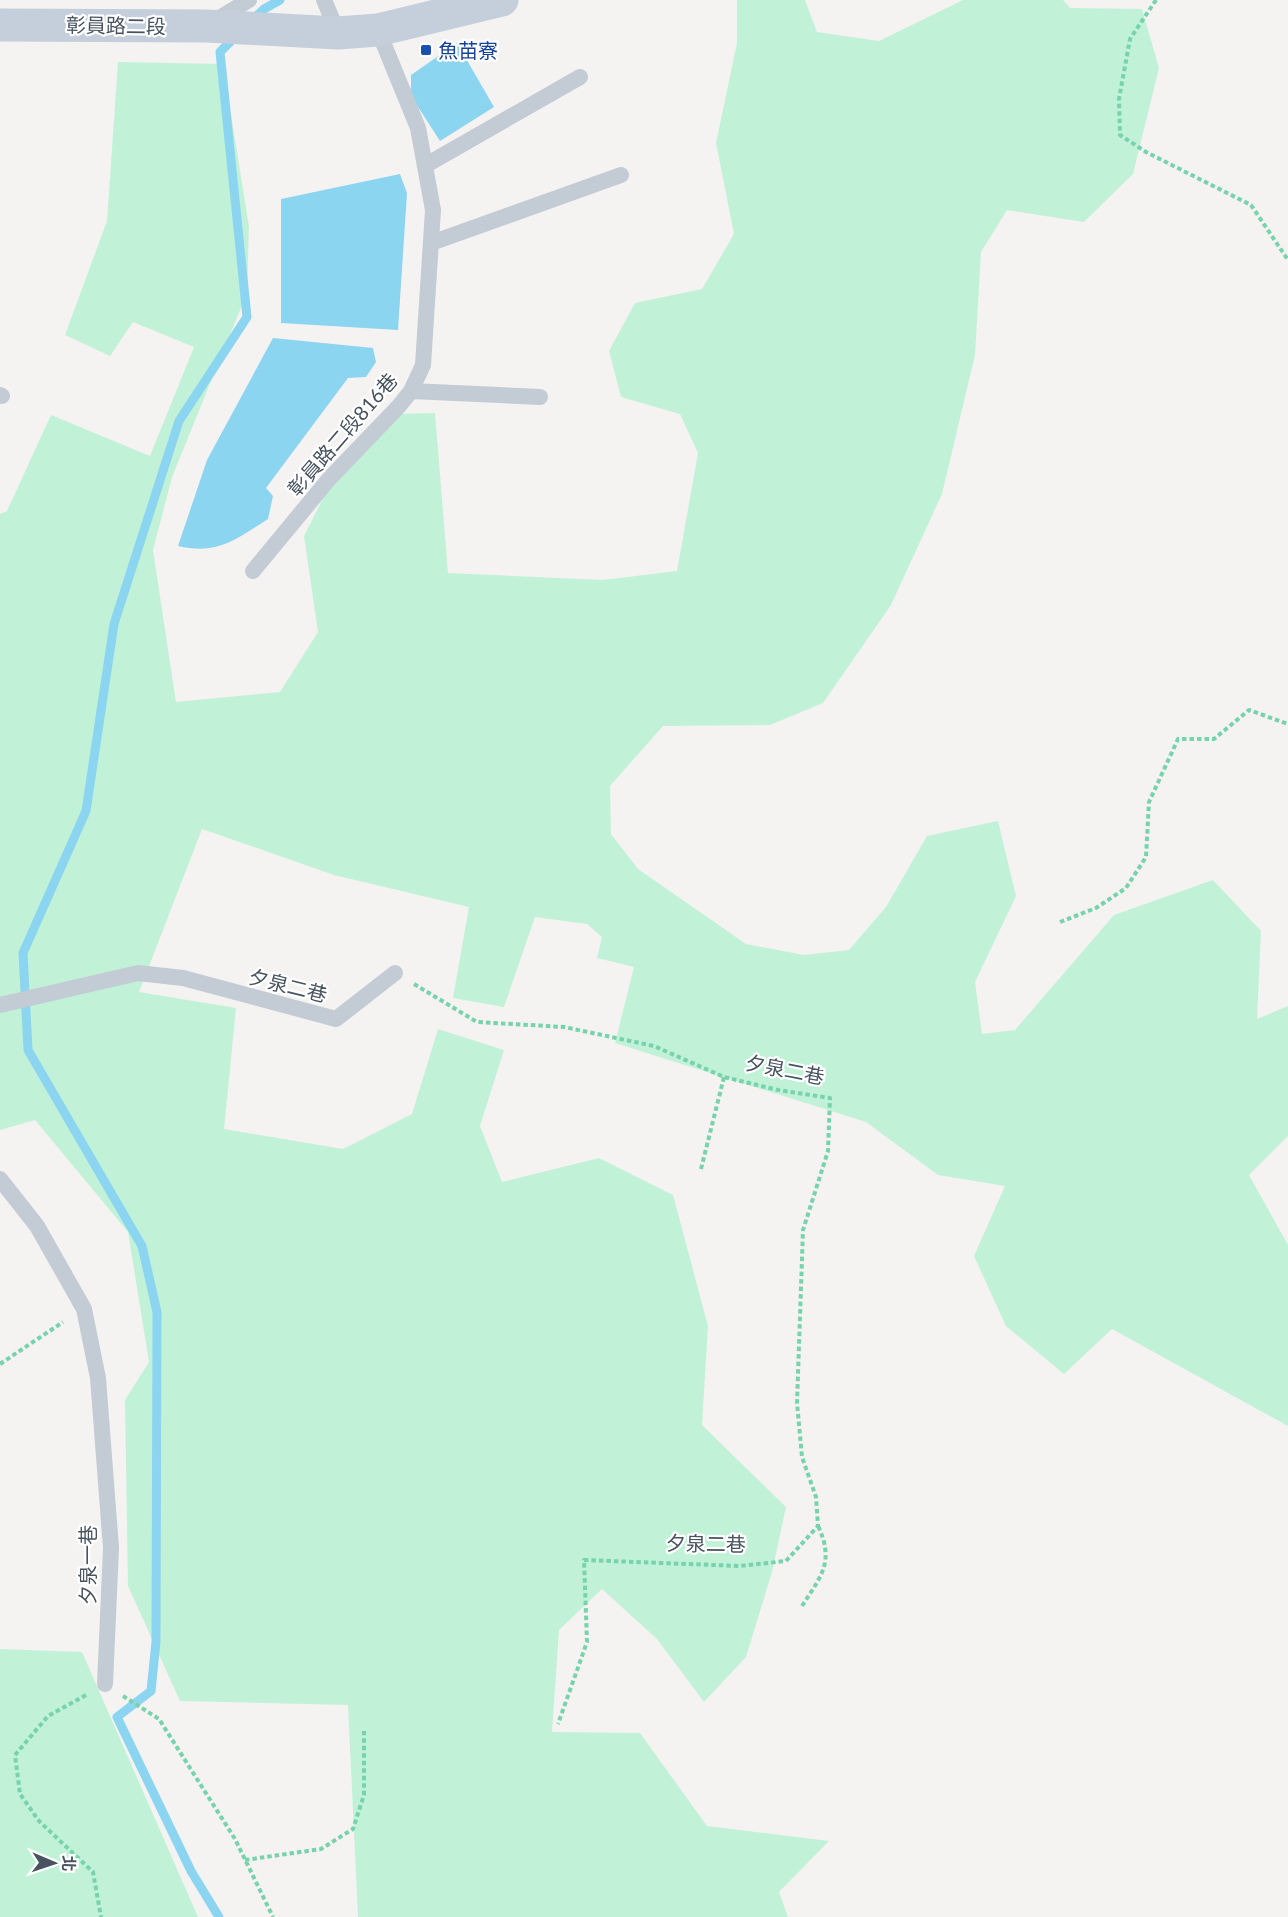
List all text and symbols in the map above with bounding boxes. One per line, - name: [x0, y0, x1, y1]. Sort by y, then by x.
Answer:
- street label: 彰員路二段: [66, 12, 166, 38]
- place label: 魚苗寮: [438, 38, 498, 62]
- marker: 魚苗寮: [419, 43, 433, 57]
- street label: 彰員路二段816巷: [282, 368, 402, 500]
- street label: 夕泉二巷: [246, 964, 330, 1006]
- street label: 夕泉二巷: [743, 1050, 827, 1088]
- street label: 夕泉一巷: [75, 1525, 99, 1605]
- street label: 夕泉二巷: [666, 1530, 746, 1556]
- north arrow: [24, 1833, 84, 1893]
- text: 北: [60, 1855, 79, 1872]

